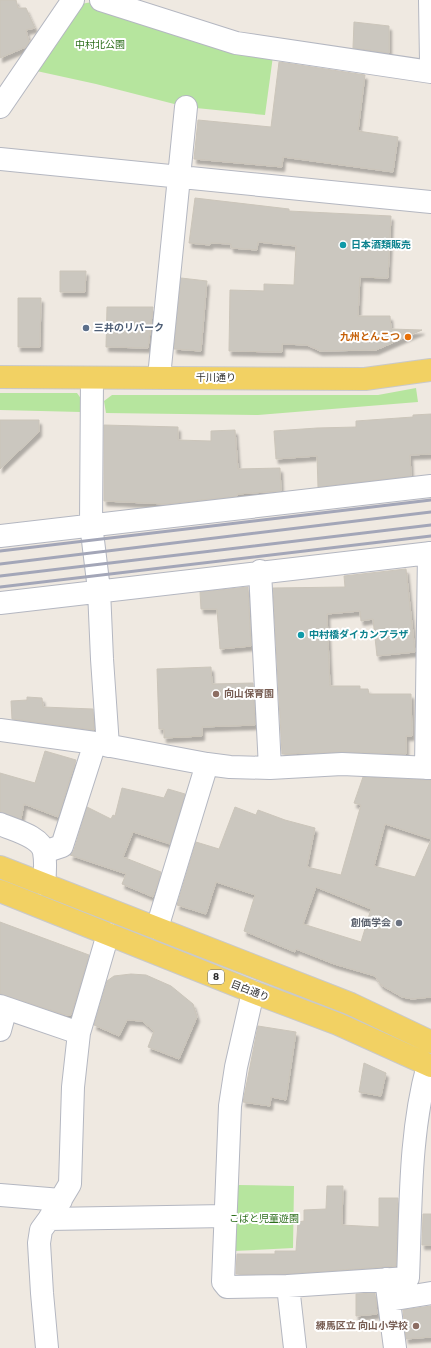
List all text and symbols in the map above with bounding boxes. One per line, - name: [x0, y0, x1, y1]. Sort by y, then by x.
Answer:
- park label: 中村北公園: [75, 39, 125, 51]
- place label: 日本酒類販売: [351, 239, 411, 251]
- marker: 日本酒類販売: [338, 240, 348, 250]
- place label: 三井のリパーク: [94, 322, 164, 334]
- marker: 三井のリパーク: [81, 323, 91, 333]
- place label: 九州とんこつ: [340, 331, 400, 343]
- marker: 九州とんこつ: [403, 332, 413, 342]
- street label: 千川通り: [196, 372, 236, 384]
- place label: 中村橋ダイカンプラザ: [309, 629, 409, 641]
- marker: 中村橋ダイカンプラザ: [296, 630, 306, 640]
- place label: 向山保育園: [224, 688, 274, 700]
- marker: 向山保育園: [211, 689, 221, 699]
- place label: 創価学会: [350, 917, 391, 929]
- marker: 創価学会: [394, 918, 404, 928]
- road number: 8: [208, 970, 224, 984]
- street label: 目白通り: [229, 978, 271, 1004]
- park label: こばと児童遊園: [229, 1213, 299, 1225]
- place label: 練馬区立 向山小学校: [316, 1320, 408, 1332]
- marker: 練馬区立 向山小学校: [411, 1321, 421, 1331]

